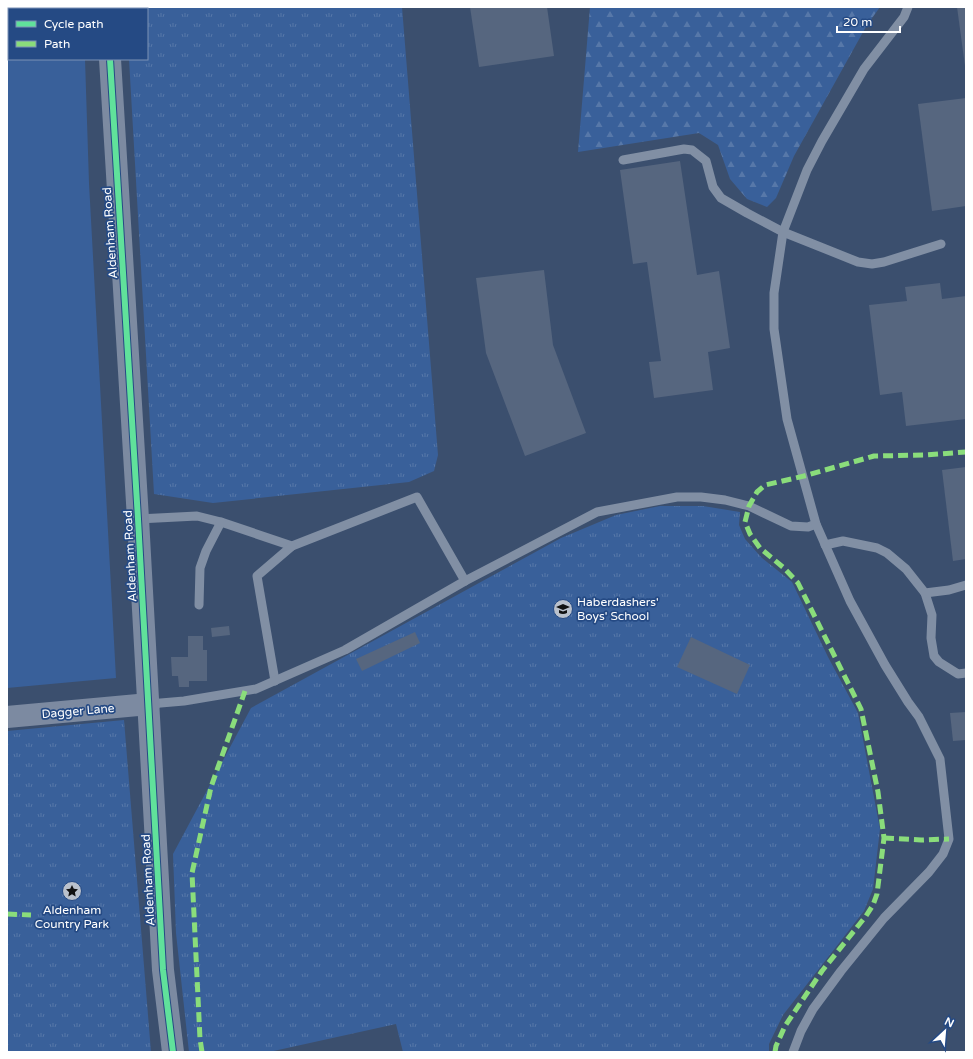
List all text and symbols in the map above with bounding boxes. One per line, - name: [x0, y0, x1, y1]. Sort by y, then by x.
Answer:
- legend: [8, 8, 148, 60]
- scale bar: [837, 8, 900, 34]
- text: 20 m: [843, 15, 872, 29]
- text: Cycle path: [44, 17, 103, 31]
- text: Path: [44, 37, 70, 51]
- street label: Aldenham Road: [100, 187, 120, 279]
- street label: Aldenham Road: [121, 510, 139, 602]
- place label: Haberdashers' Boys' School: [577, 595, 659, 623]
- school or university icon: Haberdashers' Boys' School: [552, 598, 574, 620]
- street label: Dagger Lane: [41, 701, 115, 721]
- street label: Aldenham Road: [139, 834, 157, 926]
- place icon: Aldenham Country Park: [61, 880, 83, 902]
- place label: Aldenham Country Park: [35, 903, 110, 931]
- north arrow: [925, 1011, 965, 1051]
- text: N: [942, 1015, 956, 1030]

